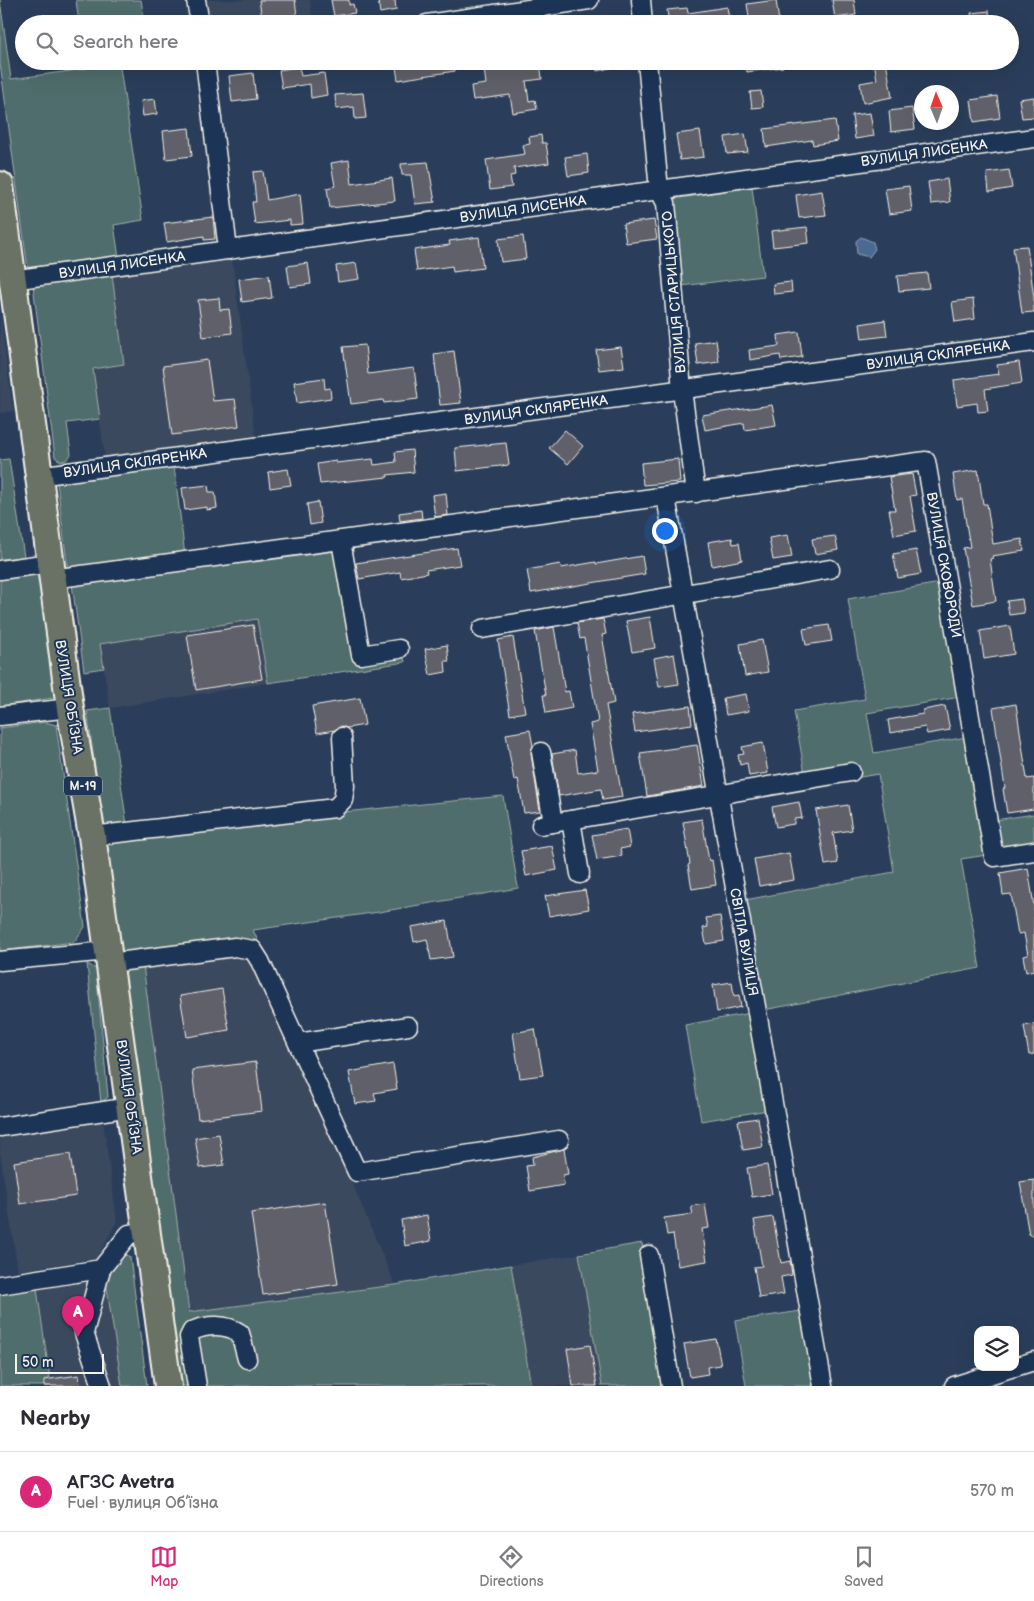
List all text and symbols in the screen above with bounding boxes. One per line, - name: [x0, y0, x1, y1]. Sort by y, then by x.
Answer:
- search box: [15, 15, 1019, 70]
- icon: search: [33, 29, 61, 57]
- text: Search here: [73, 31, 178, 54]
- north arrow: [914, 85, 959, 130]
- street label: ВУЛИЦЯ ЛИСЕНКА: [860, 136, 989, 170]
- street label: ВУЛИЦЯ ЛИСЕНКА: [459, 192, 588, 226]
- street label: ВУЛИЦЯ СТАРИЦЬКОГО: [658, 210, 690, 374]
- street label: ВУЛИЦЯ ЛИСЕНКА: [58, 248, 187, 282]
- street label: ВУЛИЦЯ СКЛЯРЕНКА: [865, 336, 1011, 373]
- street label: ВУЛИЦЯ СКЛЯРЕНКА: [463, 391, 609, 428]
- street label: ВУЛИЦЯ СКЛЯРЕНКА: [62, 444, 208, 481]
- street label: ВУЛИЦЯ СКОВОРОДИ: [923, 491, 965, 639]
- your location: [652, 518, 678, 544]
- street label: ВУЛИЦЯ ОБ’ЇЗНА: [52, 639, 86, 756]
- road number: М-19: [64, 776, 102, 796]
- street label: СВІТЛА ВУЛИЦЯ: [726, 887, 762, 997]
- street label: ВУЛИЦЯ ОБ’ЇЗНА: [113, 1039, 146, 1156]
- pin: A: [62, 1296, 94, 1337]
- map controls: [974, 1326, 1019, 1371]
- button: layers: [974, 1326, 1019, 1371]
- scale bar: [15, 1351, 104, 1374]
- text: 50 m: [22, 1354, 54, 1371]
- text: Nearby: [20, 1406, 90, 1431]
- text: АГЗС Avetra: [67, 1471, 175, 1494]
- text: A: [31, 1482, 41, 1501]
- text: 570 m: [970, 1482, 1014, 1501]
- text: Fuel · вулиця Об’їзна: [67, 1494, 218, 1513]
- tab: Map: [150, 1543, 179, 1590]
- tab: Directions: [479, 1543, 544, 1590]
- tab: Saved: [844, 1543, 884, 1590]

